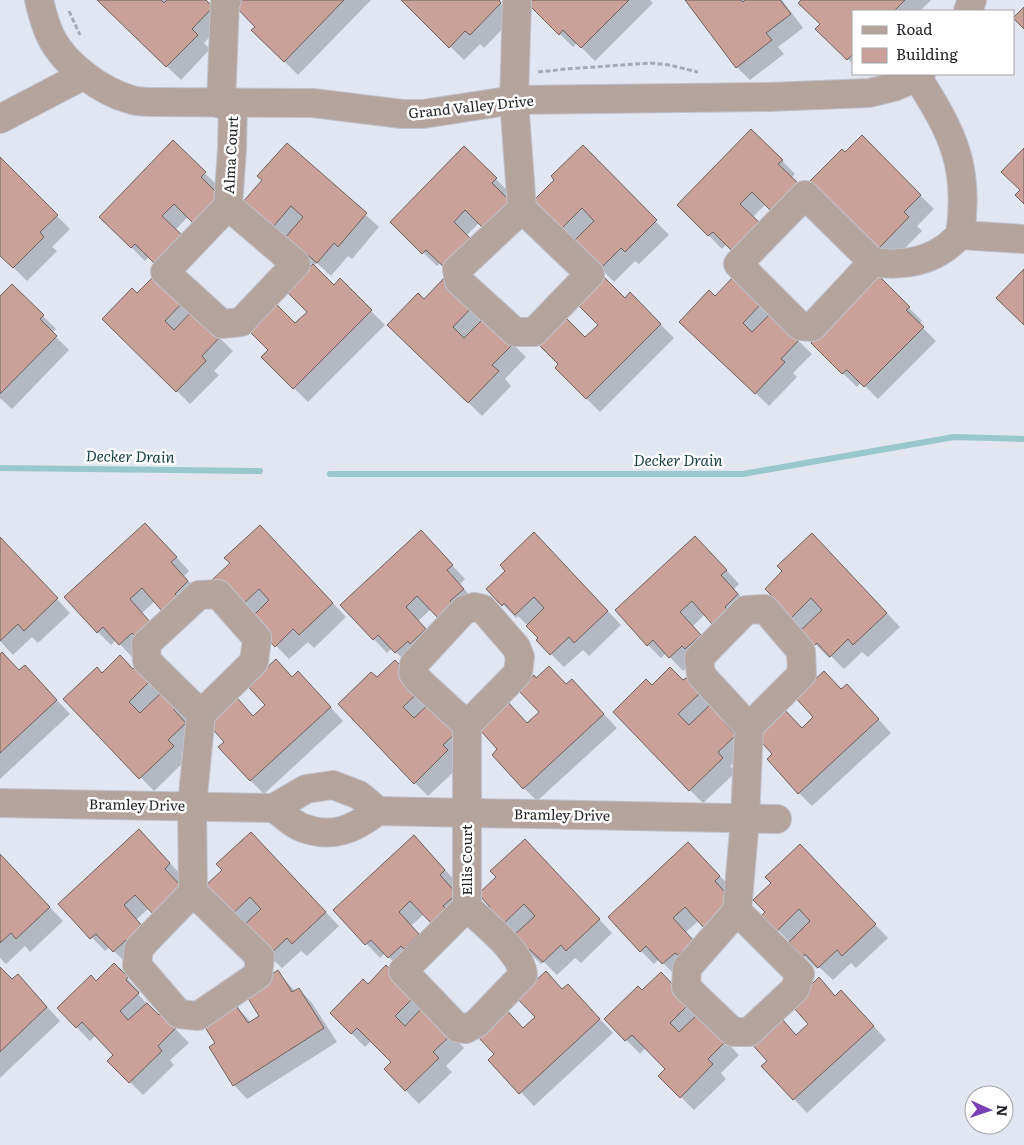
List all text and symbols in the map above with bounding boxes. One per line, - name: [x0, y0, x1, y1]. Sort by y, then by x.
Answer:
- legend: [852, 10, 1014, 75]
- text: Road: [896, 17, 932, 40]
- text: Building: [896, 42, 958, 65]
- street label: Grand Valley Drive: [407, 89, 535, 123]
- street label: Alma Court: [218, 115, 242, 194]
- water label: Decker Drain: [85, 443, 175, 468]
- water label: Decker Drain: [634, 448, 722, 471]
- street label: Bramley Drive: [89, 793, 185, 815]
- street label: Bramley Drive: [514, 803, 610, 825]
- street label: Ellis Court: [456, 824, 476, 896]
- north arrow: [964, 1085, 1014, 1135]
- text: N: [993, 1104, 1013, 1117]

